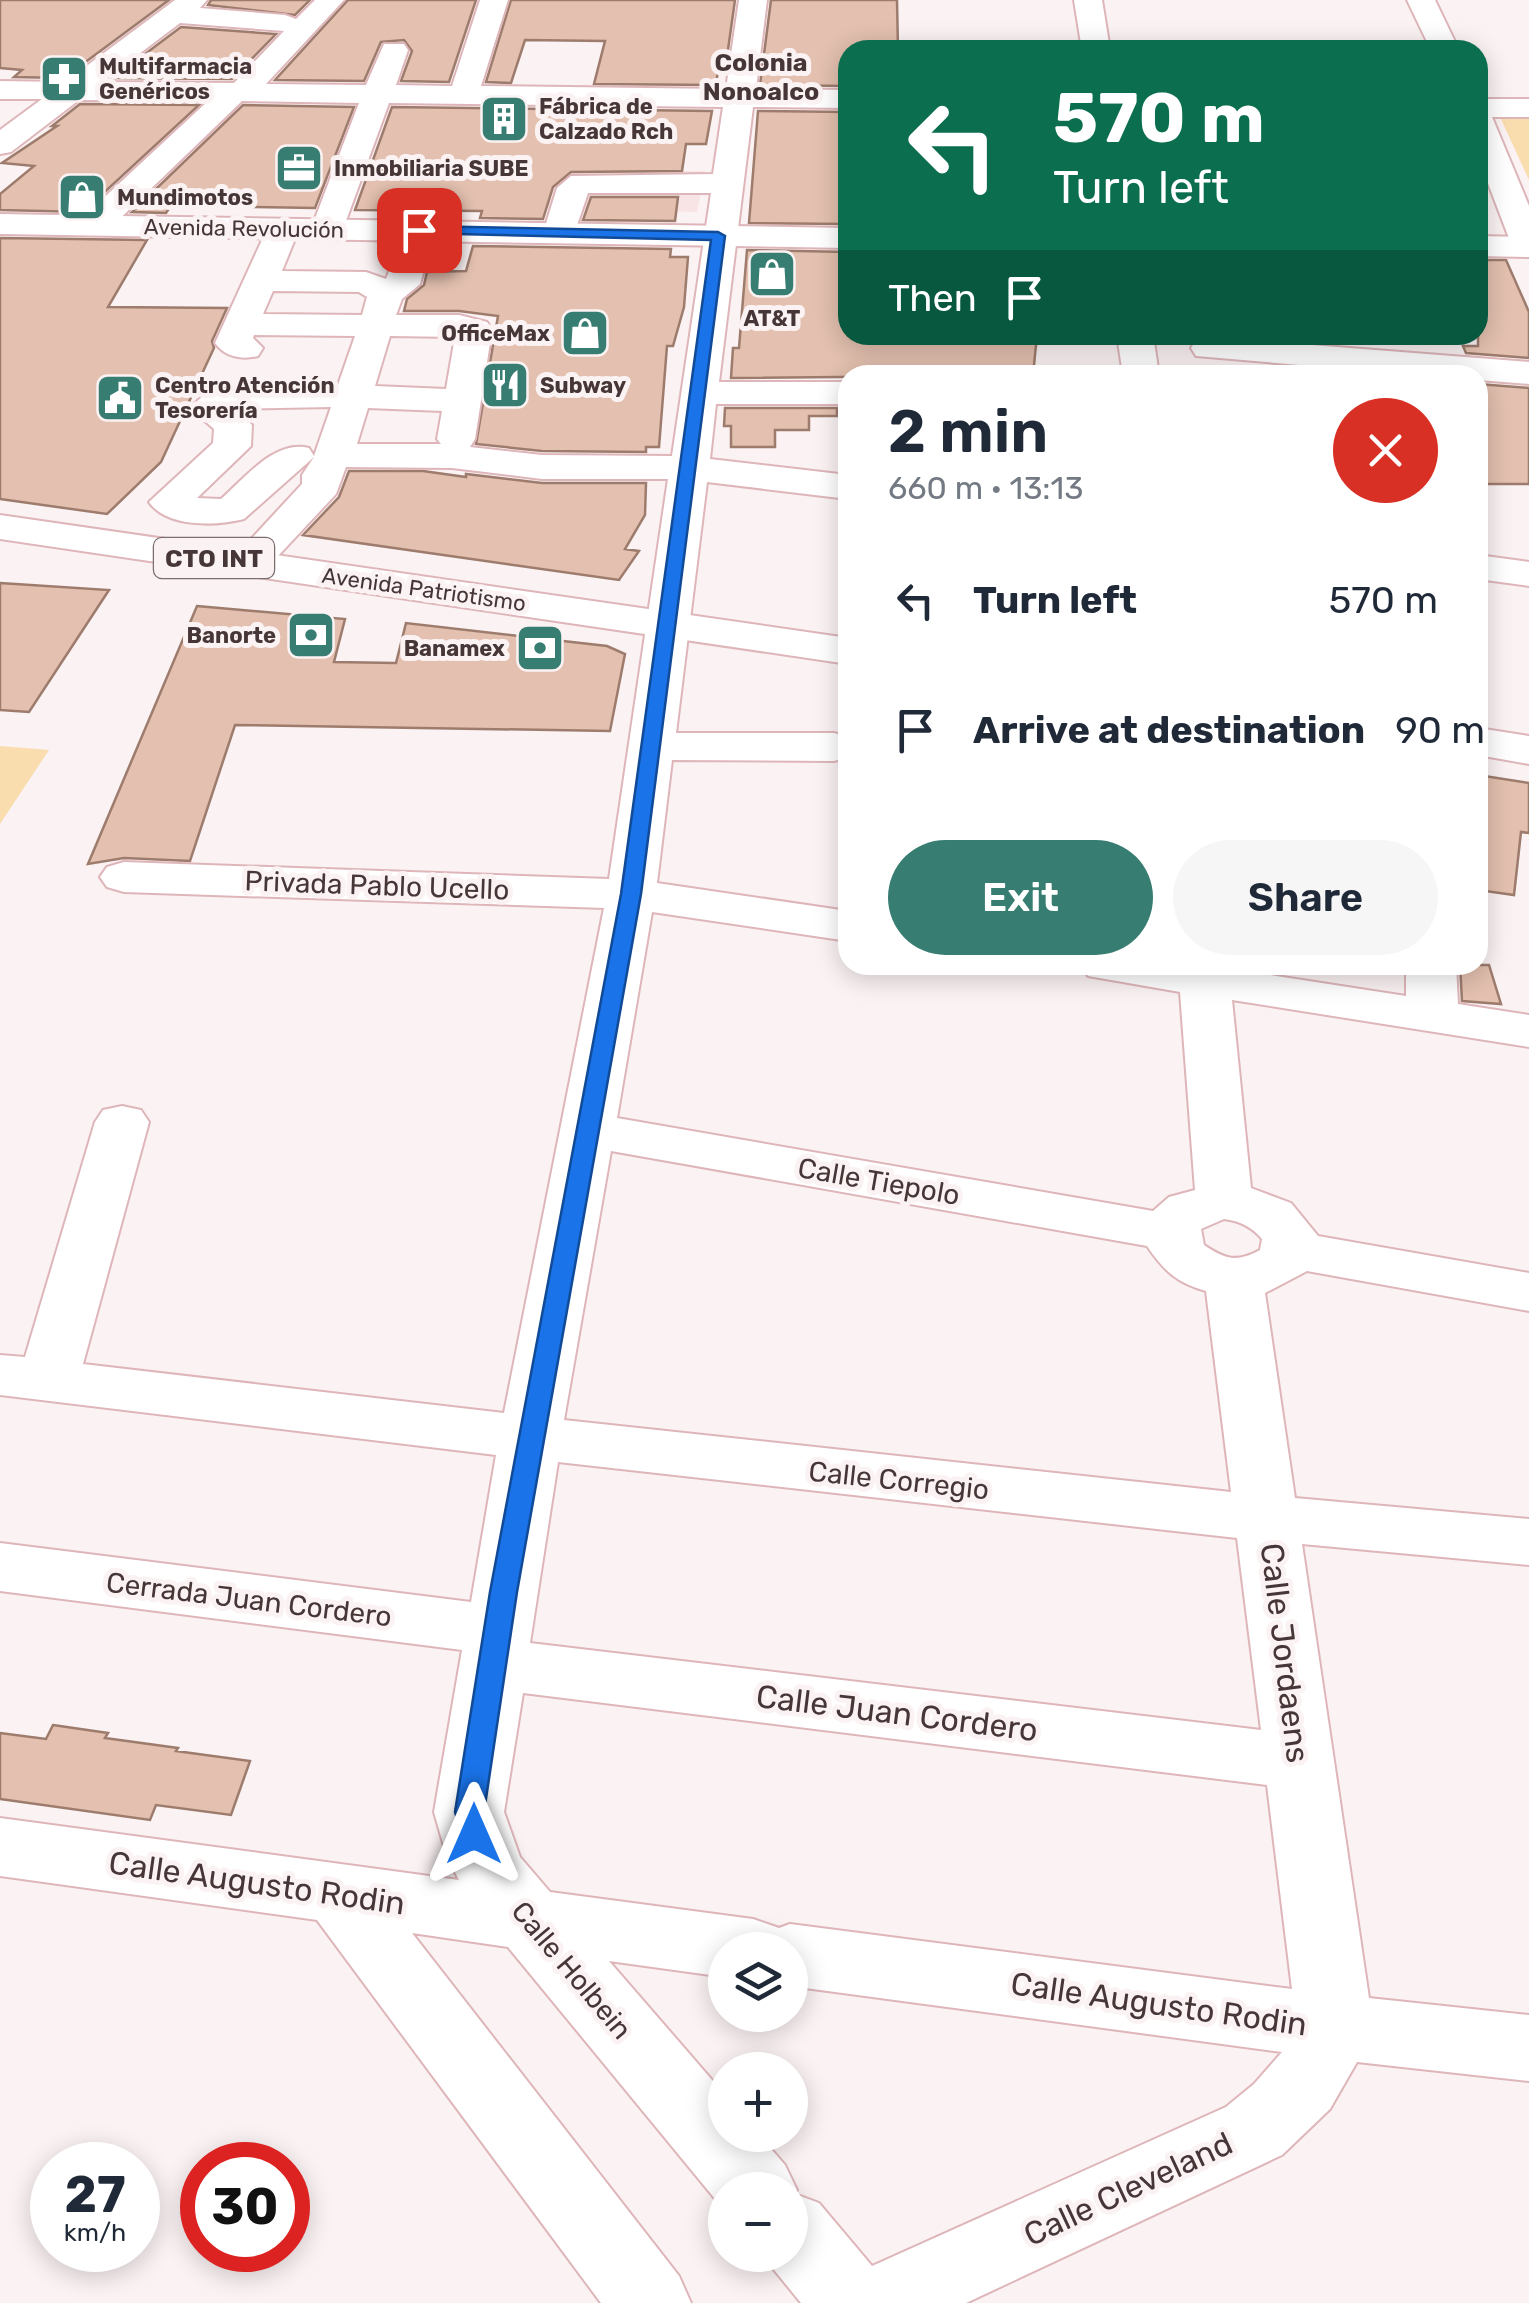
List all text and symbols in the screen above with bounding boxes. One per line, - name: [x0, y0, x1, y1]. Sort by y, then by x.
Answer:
- district label: Colonia Nonoalco: [703, 48, 819, 106]
- pharmacy icon: Multifarmacia Genéricos: [38, 53, 90, 105]
- place label: Multifarmacia Genéricos: [99, 53, 252, 105]
- text: 570 m: [1053, 77, 1265, 160]
- icon: left: [888, 80, 1018, 210]
- building icon: Fábrica de Calzado Rch: [478, 93, 530, 145]
- place label: Fábrica de Calzado Rch: [539, 93, 673, 145]
- office icon: Inmobiliaria SUBE: [273, 142, 325, 194]
- place label: Inmobiliaria SUBE: [334, 155, 529, 182]
- text: Turn left: [1053, 161, 1229, 214]
- shop icon: Mundimotos: [56, 171, 108, 223]
- place label: Mundimotos: [117, 184, 253, 211]
- pin: [377, 188, 462, 273]
- icon: arrive: [392, 203, 447, 258]
- street label: Avenida Revolución: [144, 213, 344, 244]
- shop icon: AT&T: [746, 248, 798, 300]
- icon: arrive: [997, 270, 1052, 325]
- text: Then: [888, 275, 977, 321]
- place label: AT&T: [744, 305, 801, 332]
- shop icon: OfficeMax: [559, 307, 611, 359]
- place label: OfficeMax: [441, 320, 550, 347]
- restaurant icon: Subway: [479, 359, 531, 411]
- public building icon: Centro Atención Tesorería: [94, 372, 146, 424]
- place label: Centro Atención Tesorería: [155, 372, 335, 424]
- place label: Subway: [540, 372, 626, 399]
- text: 2 min: [888, 396, 1048, 467]
- button: close: [1333, 398, 1438, 503]
- text: 660 m · 13:13: [888, 469, 1084, 507]
- road number: CTO INT: [154, 538, 274, 578]
- street label: Avenida Patriotismo: [320, 562, 528, 617]
- icon: left: [888, 573, 943, 628]
- text: Turn left: [973, 577, 1137, 623]
- text: 570 m: [1329, 577, 1438, 623]
- bank icon: Banorte: [285, 609, 337, 661]
- place label: Banorte: [187, 622, 276, 649]
- bank icon: Banamex: [514, 622, 566, 674]
- place label: Banamex: [404, 635, 505, 662]
- icon: arrive: [888, 703, 943, 758]
- text: Arrive at destination: [973, 707, 1365, 753]
- text: 90 m: [1395, 707, 1485, 753]
- button: Exit: [888, 840, 1153, 955]
- button: Share: [1173, 840, 1438, 955]
- street label: Privada Pablo Ucello: [244, 864, 510, 907]
- street label: Calle Tiepolo: [795, 1151, 962, 1212]
- street label: Calle Corregio: [807, 1455, 991, 1506]
- street label: Calle Jordaens: [1253, 1541, 1317, 1765]
- street label: Cerrada Juan Cordero: [104, 1566, 394, 1633]
- street label: Calle Juan Cordero: [754, 1677, 1040, 1749]
- position arrow: [422, 1782, 526, 1886]
- street label: Calle Augusto Rodin: [106, 1843, 408, 1923]
- street label: Calle Holbein: [505, 1895, 639, 2046]
- map controls: [708, 1932, 808, 2272]
- button: layers: [708, 1932, 808, 2032]
- street label: Calle Augusto Rodin: [1008, 1964, 1310, 2044]
- button: +: [708, 2052, 808, 2152]
- street label: Calle Cleveland: [1018, 2124, 1238, 2254]
- speed limit sign: 30: [180, 2142, 310, 2272]
- text: 27: [64, 2165, 126, 2225]
- button: −: [708, 2172, 808, 2272]
- text: km/h: [64, 2218, 126, 2247]

